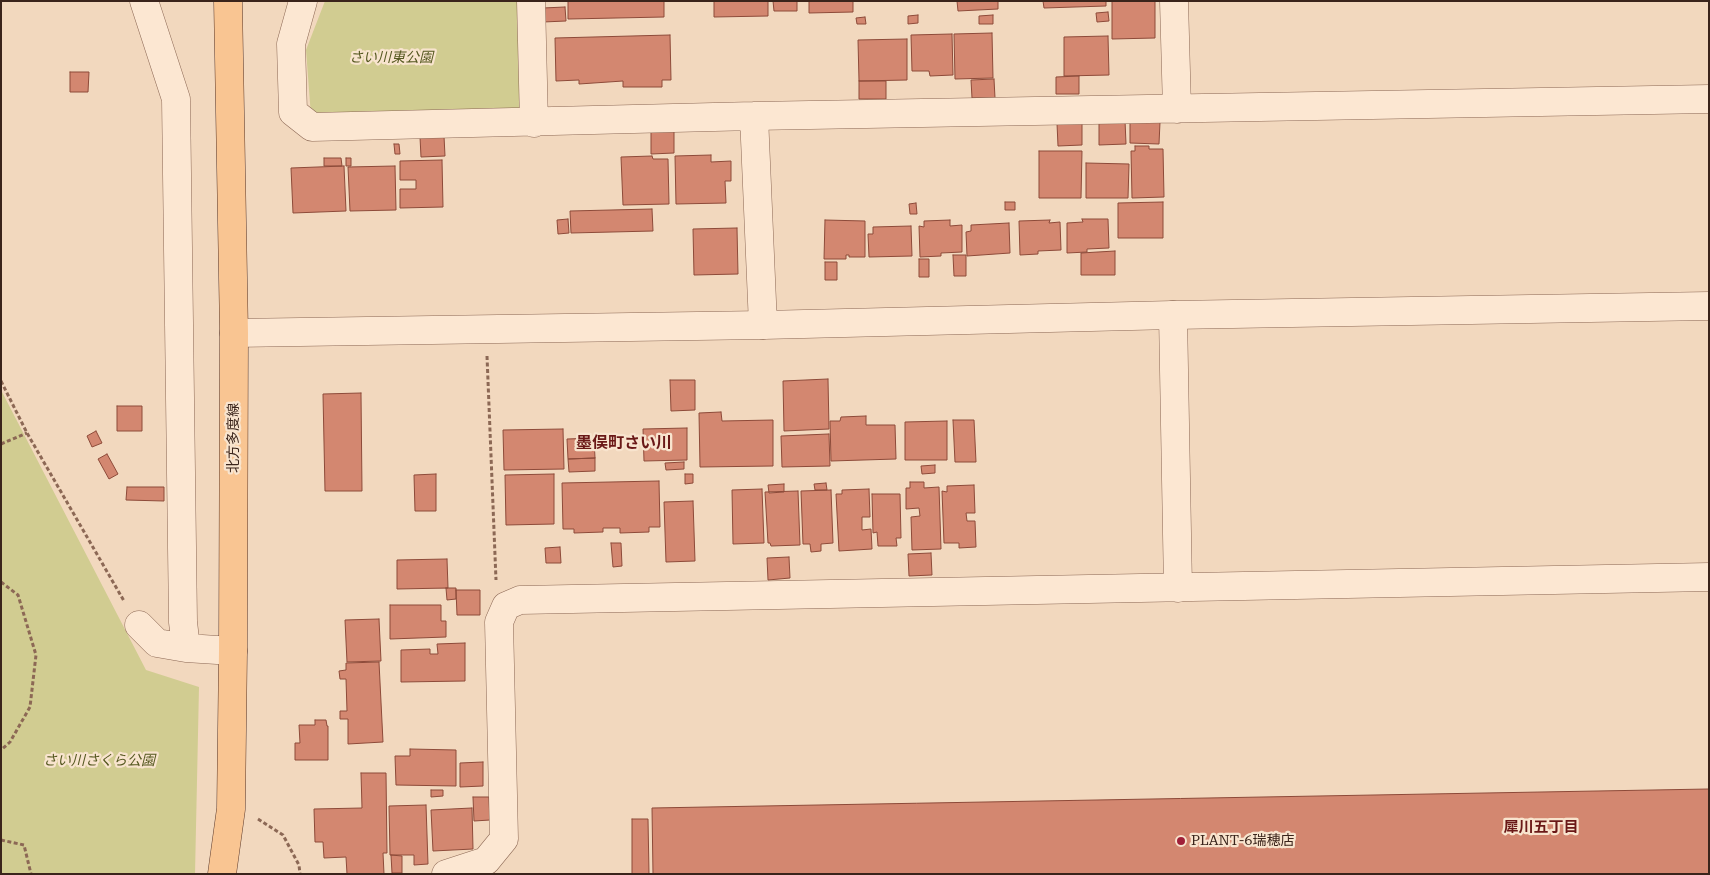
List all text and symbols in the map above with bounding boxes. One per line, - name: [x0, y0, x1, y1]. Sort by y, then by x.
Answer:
- park label: さい川東公園: [349, 50, 433, 66]
- street label: 北方多度線: [226, 403, 242, 473]
- district label: 墨俣町さい川: [576, 433, 672, 453]
- park label: さい川さくら公園: [43, 753, 155, 769]
- district label: 犀川五丁目: [1504, 819, 1578, 837]
- place label: PLANT-6瑞穂店: [1191, 833, 1294, 849]
- marker: PLANT-6瑞穂店: [1175, 835, 1187, 847]

